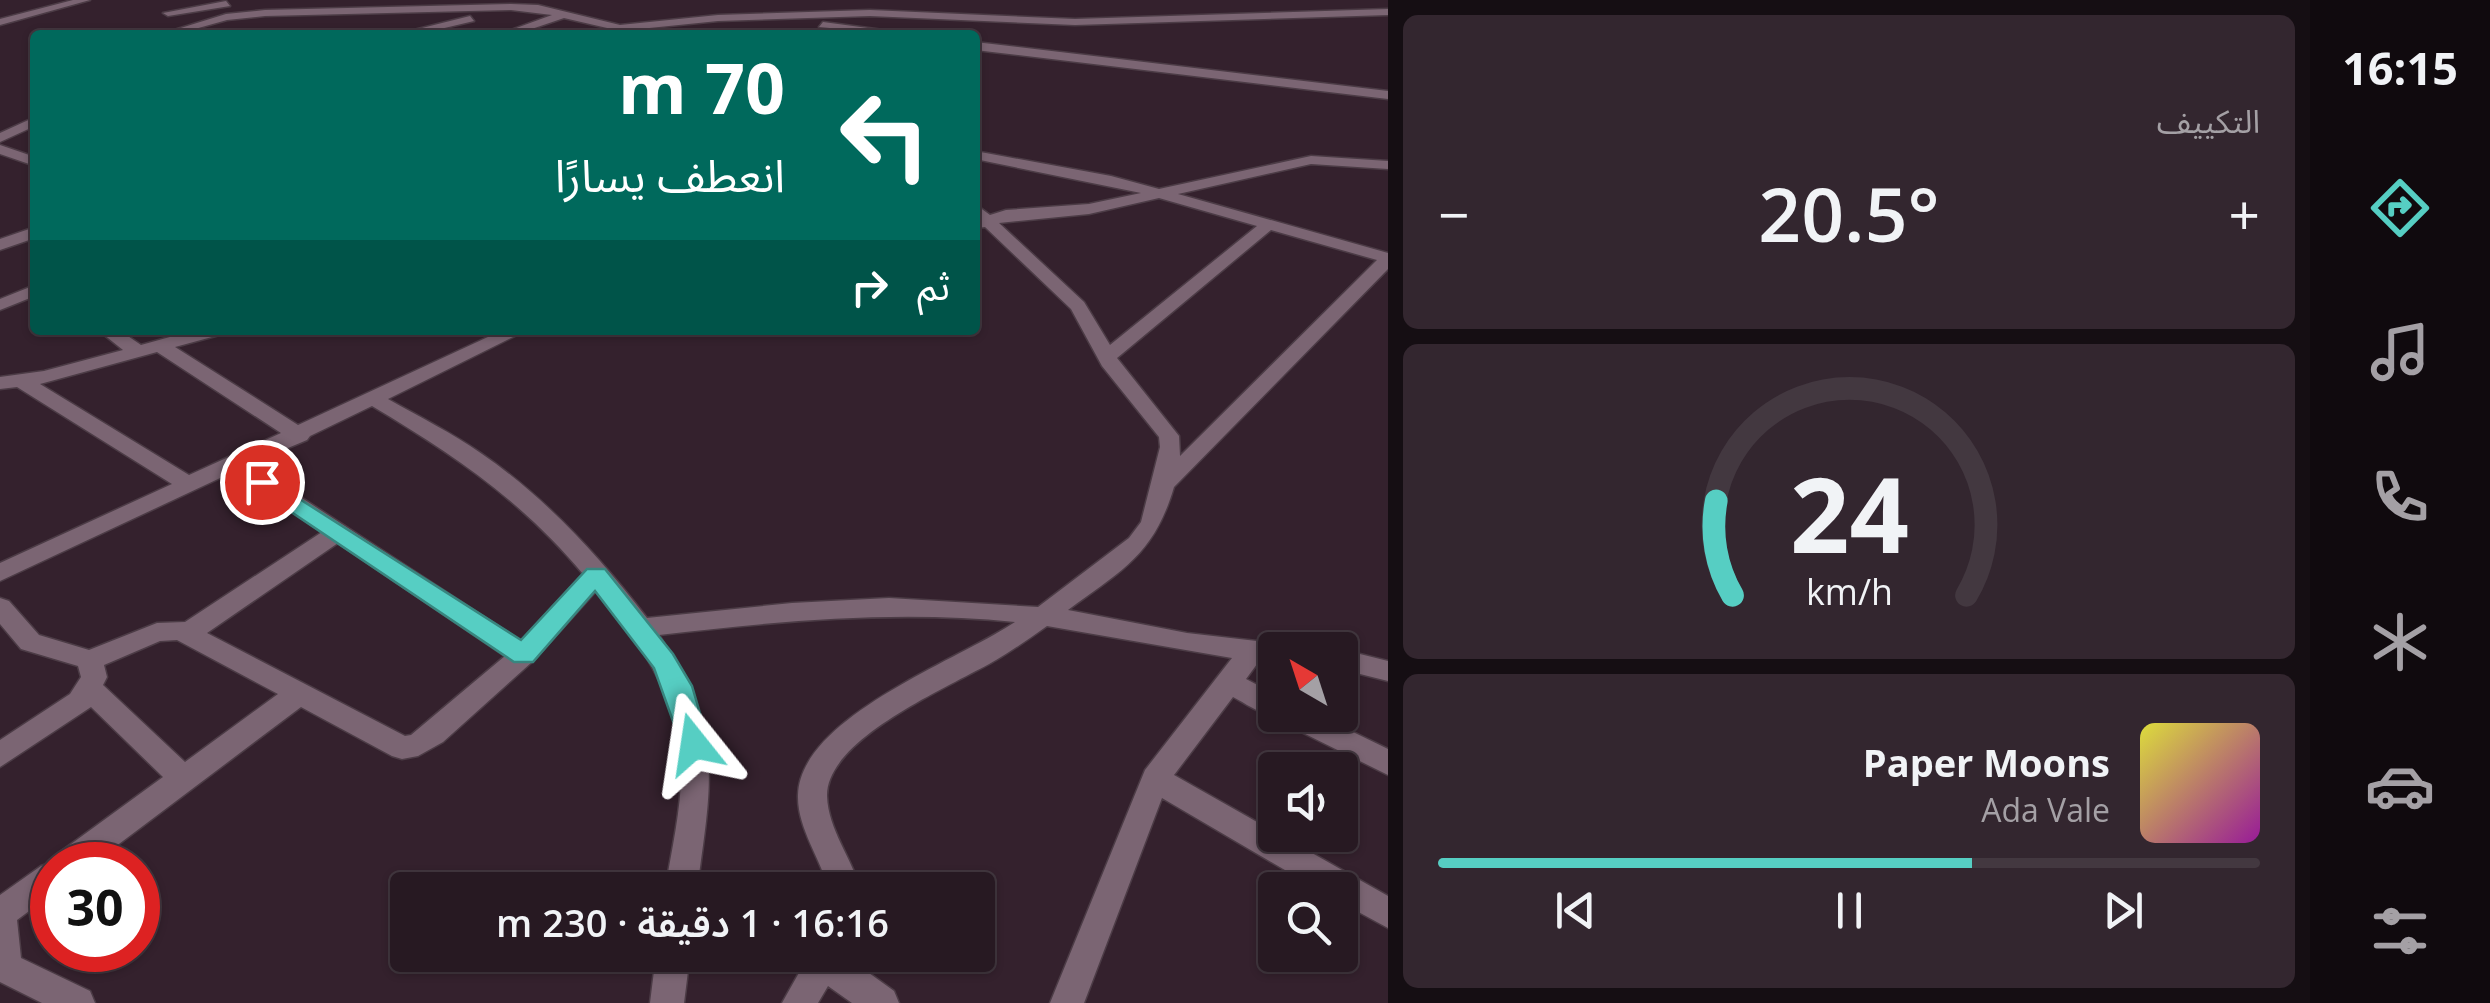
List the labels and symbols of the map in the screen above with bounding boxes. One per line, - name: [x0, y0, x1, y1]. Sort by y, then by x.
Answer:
- pin: [220, 440, 305, 525]
- north arrow: [1258, 632, 1358, 732]
- position arrow: [642, 692, 746, 796]
- speed limit sign: 30: [30, 842, 160, 972]

